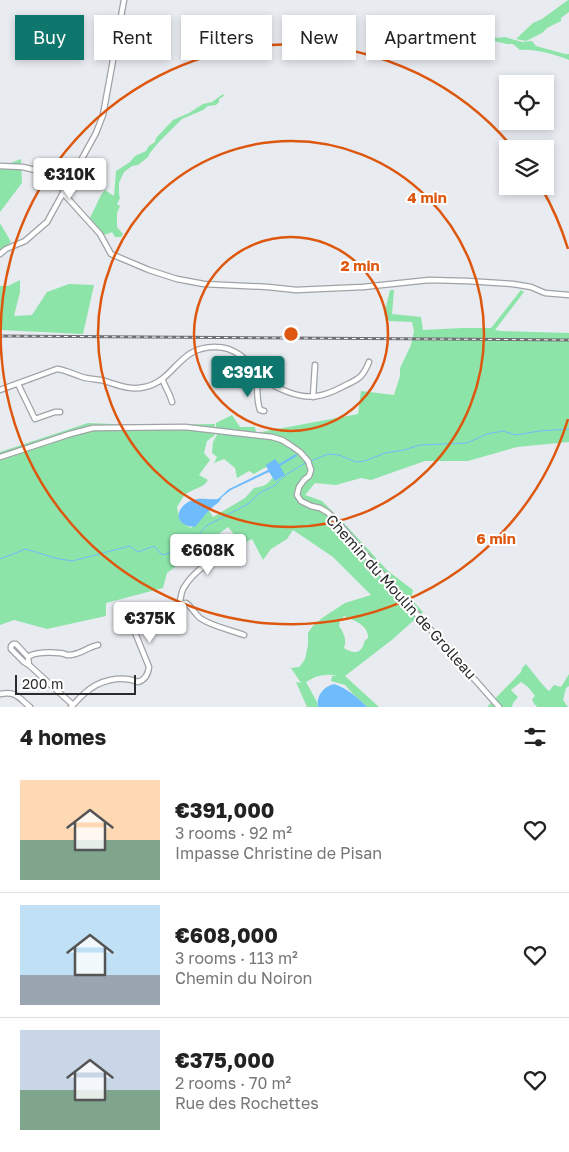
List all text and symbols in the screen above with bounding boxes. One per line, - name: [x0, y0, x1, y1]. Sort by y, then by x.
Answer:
- chip: Buy: [15, 15, 84, 60]
- chip: Rent: [94, 15, 171, 60]
- chip: Filters: [181, 15, 272, 60]
- chip: New: [282, 15, 356, 60]
- chip: Apartment: [366, 15, 495, 60]
- map controls: [499, 75, 554, 195]
- button: locate: [499, 75, 554, 130]
- button: layers: [499, 140, 554, 195]
- pin: €310K: [35, 158, 105, 200]
- text: €310K: [44, 164, 96, 184]
- text: 4 min: [407, 188, 447, 206]
- text: 2 min: [340, 256, 380, 274]
- centre of rings: [282, 325, 300, 343]
- pin: €391K: [213, 356, 283, 398]
- text: €391K: [222, 362, 274, 382]
- street label: Chemin du Moulin de Grolleau: [323, 510, 481, 683]
- text: 6 min: [476, 529, 516, 547]
- pin: €608K: [173, 534, 243, 576]
- text: €608K: [181, 540, 235, 560]
- pin: €375K: [115, 602, 185, 644]
- text: €375K: [124, 608, 176, 628]
- scale bar: [15, 672, 136, 695]
- text: 200 m: [22, 675, 63, 692]
- icon: filters: [521, 723, 549, 751]
- text: 4 homes: [20, 724, 106, 750]
- text: €391,000: [175, 797, 274, 823]
- icon: home: [60, 800, 120, 860]
- icon: heart: [521, 816, 549, 844]
- text: 3 rooms · 92 m²: [175, 823, 292, 843]
- text: Impasse Christine de Pisan: [175, 843, 382, 863]
- text: €608,000: [175, 922, 278, 948]
- icon: home: [60, 925, 120, 985]
- icon: heart: [521, 941, 549, 969]
- text: 3 rooms · 113 m²: [175, 948, 298, 968]
- text: Chemin du Noiron: [175, 968, 312, 988]
- text: €375,000: [175, 1047, 275, 1073]
- icon: home: [60, 1050, 120, 1110]
- icon: heart: [521, 1066, 549, 1094]
- text: 2 rooms · 70 m²: [175, 1073, 291, 1093]
- text: Rue des Rochettes: [175, 1093, 319, 1113]

